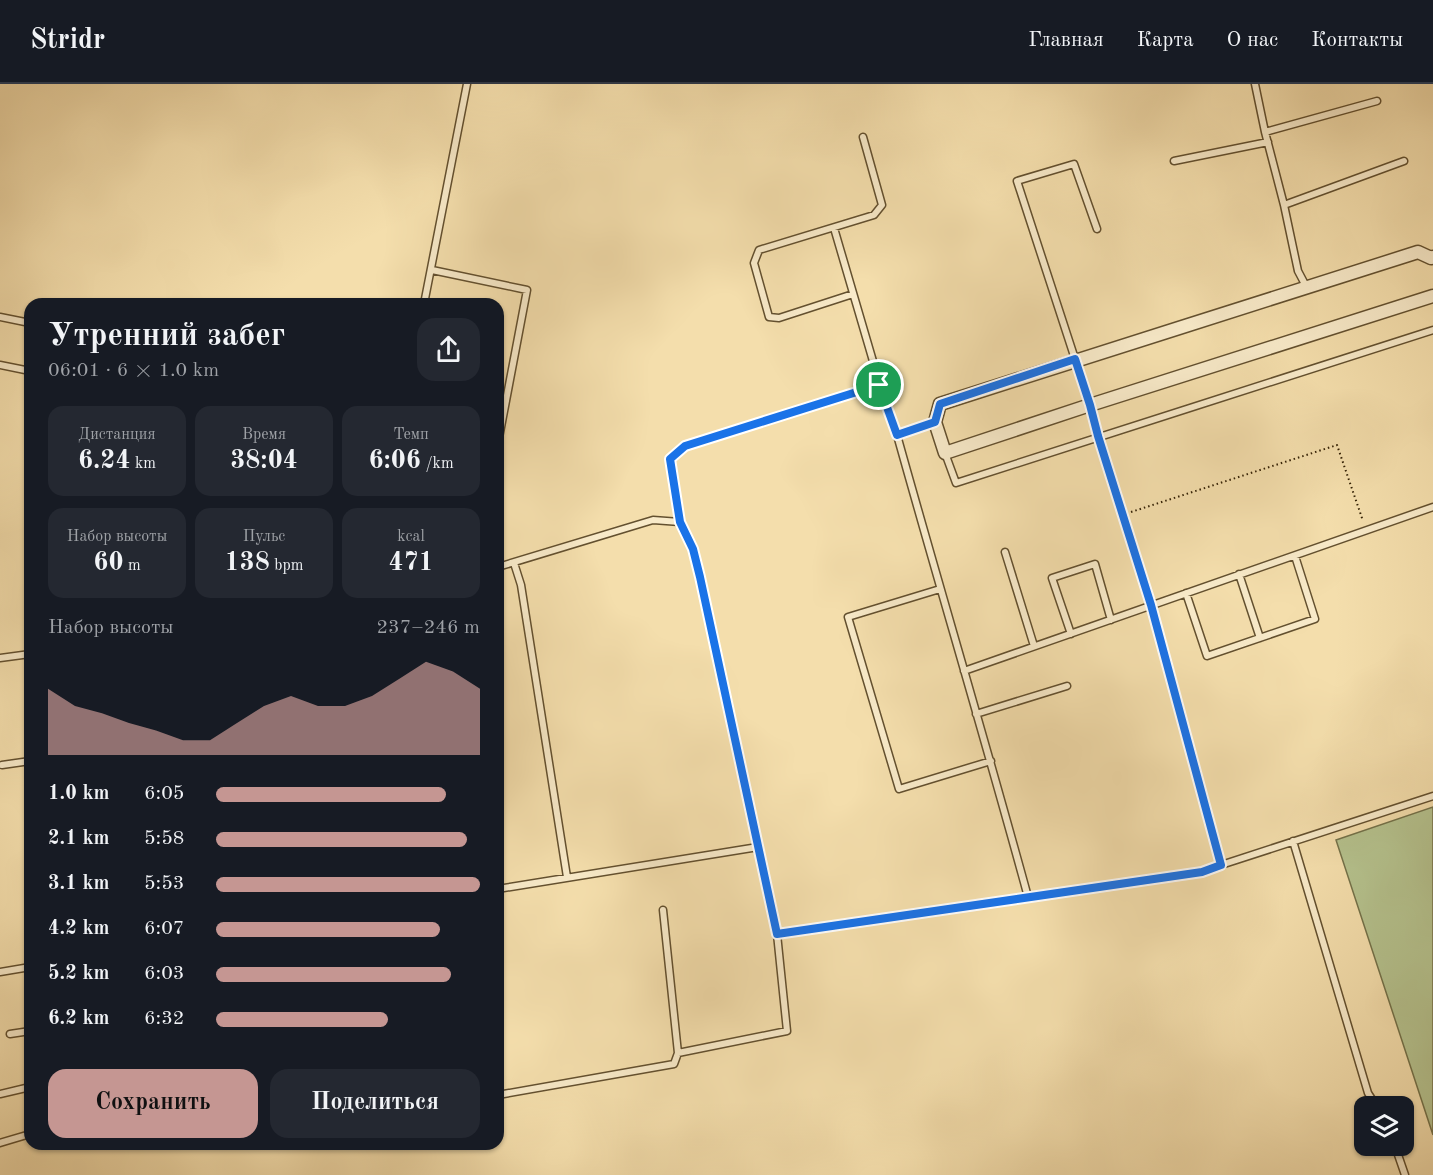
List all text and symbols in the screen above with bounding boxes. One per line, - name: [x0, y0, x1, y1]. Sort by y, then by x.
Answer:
- text: Stridr: [30, 27, 105, 55]
- text: Главная: [1028, 30, 1104, 51]
- text: Карта: [1137, 30, 1194, 51]
- text: О нас: [1227, 30, 1278, 51]
- text: Контакты: [1311, 30, 1403, 51]
- button: share: [417, 318, 480, 381]
- text: Утренний забег: [48, 320, 285, 353]
- pin: [853, 359, 904, 410]
- text: 06:01 · 6 × 1.0 km: [48, 361, 219, 381]
- icon: arrive: [862, 368, 895, 401]
- text: Дистанция: [78, 427, 156, 443]
- text: Время: [242, 427, 286, 443]
- text: Темп: [393, 427, 429, 443]
- text: 6.24: [78, 448, 131, 474]
- text: 38:04: [230, 448, 298, 474]
- text: 6:06: [368, 448, 421, 474]
- text: km: [131, 456, 156, 472]
- text: /km: [421, 456, 454, 472]
- text: Набор высоты: [67, 529, 167, 545]
- text: Пульс: [243, 529, 285, 545]
- text: kcal: [397, 529, 425, 545]
- text: 60: [93, 550, 123, 576]
- text: 138: [225, 550, 270, 576]
- text: 471: [388, 550, 434, 576]
- text: m: [123, 558, 141, 574]
- text: bpm: [270, 558, 303, 574]
- text: Набор высоты: [48, 618, 174, 638]
- text: 237–246 m: [377, 618, 480, 638]
- text: 1.0 km: [48, 784, 110, 804]
- text: 6:05: [144, 784, 184, 804]
- text: 2.1 km: [48, 829, 110, 849]
- text: 5:58: [144, 829, 184, 849]
- text: 3.1 km: [48, 874, 110, 894]
- text: 5:53: [144, 874, 184, 894]
- text: 4.2 km: [48, 919, 110, 939]
- text: 6:07: [144, 919, 184, 939]
- text: 5.2 km: [48, 964, 110, 984]
- text: 6:03: [144, 964, 184, 984]
- text: 6.2 km: [48, 1009, 110, 1029]
- text: 6:32: [144, 1009, 184, 1029]
- button: Сохранить: [48, 1069, 258, 1138]
- button: Поделиться: [270, 1069, 480, 1138]
- map controls: [1354, 1096, 1414, 1156]
- button: layers: [1354, 1096, 1414, 1156]

